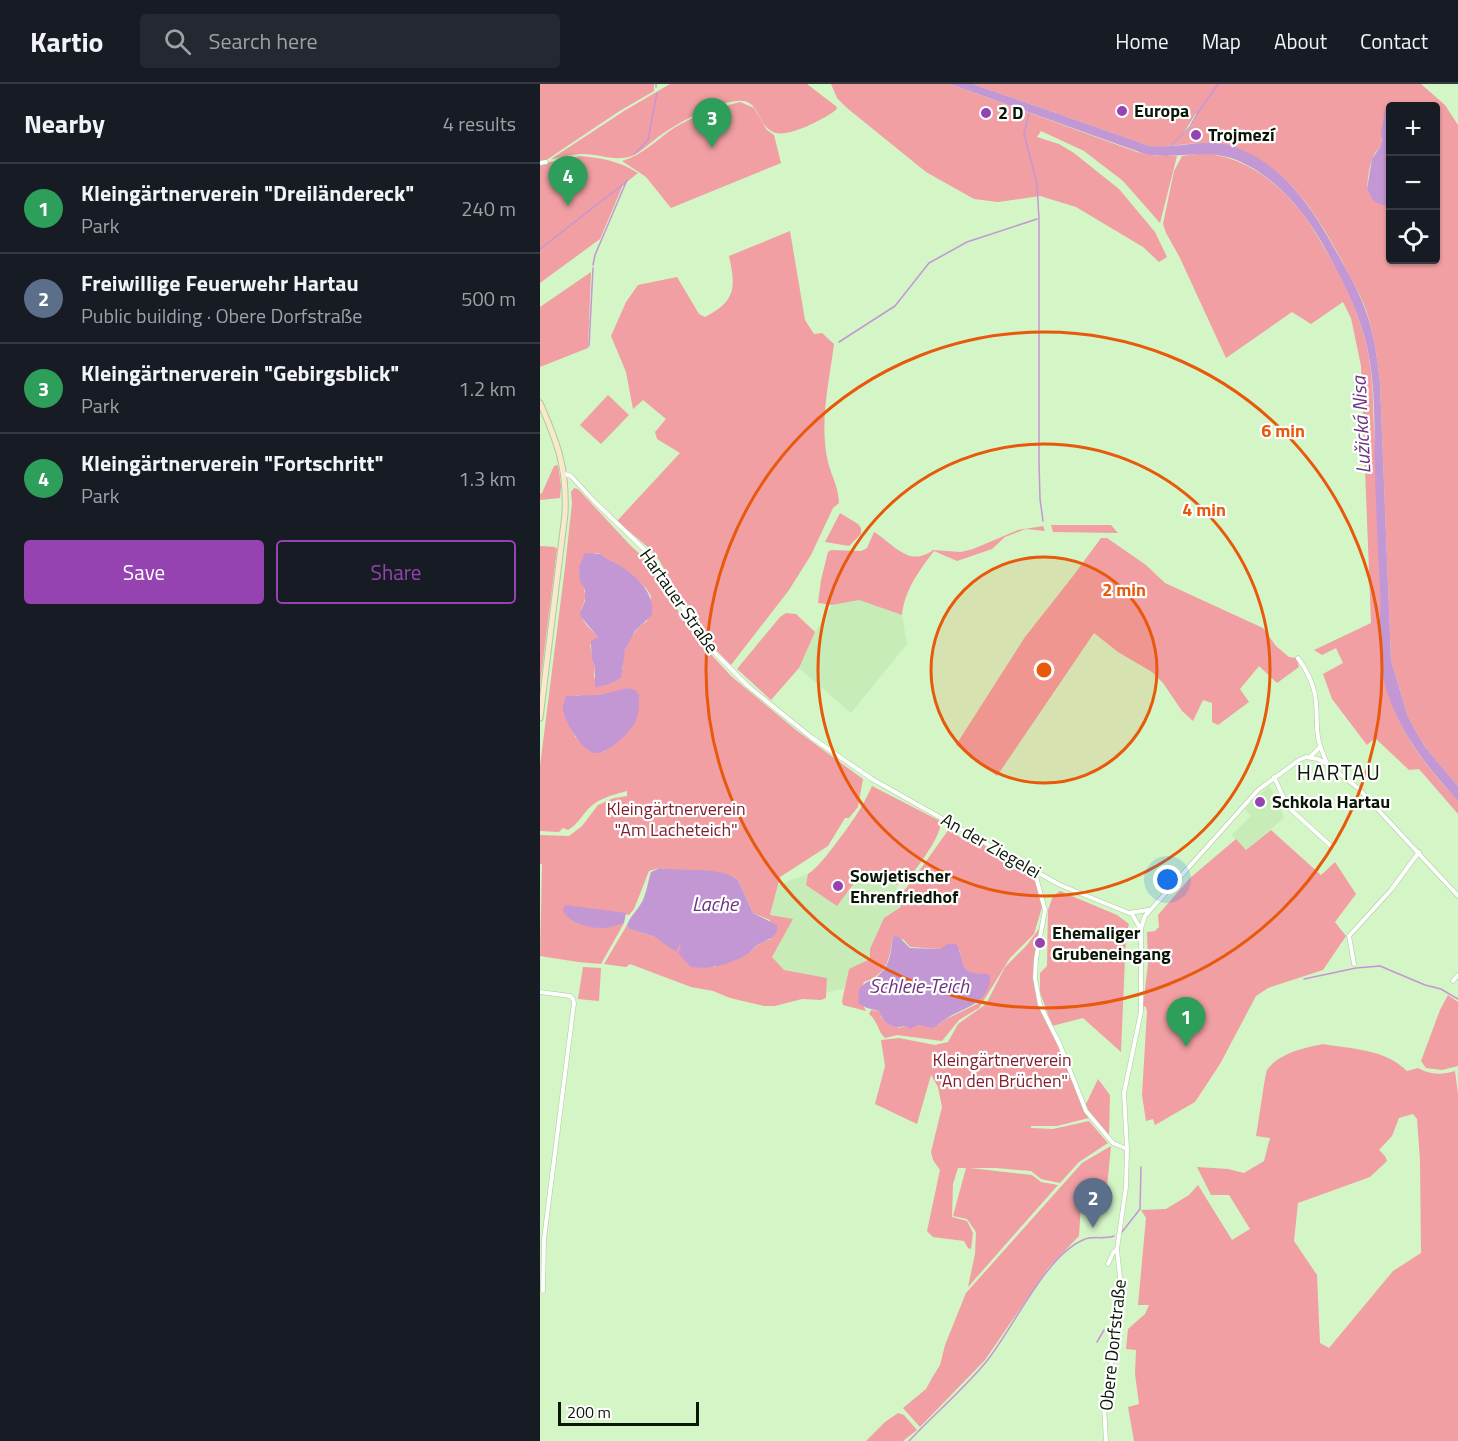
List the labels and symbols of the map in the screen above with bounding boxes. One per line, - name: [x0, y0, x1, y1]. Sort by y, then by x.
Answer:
- place label: Europa: [1134, 97, 1189, 124]
- pin: 3: [692, 98, 732, 148]
- place label: 2 D: [998, 99, 1024, 126]
- marker: Europa: [1115, 104, 1129, 118]
- marker: 2 D: [979, 106, 993, 120]
- place label: Trojmezí: [1208, 121, 1276, 148]
- marker: Trojmezí: [1189, 128, 1203, 142]
- pin: 4: [549, 156, 588, 206]
- water label: Lužická Nisa: [1342, 375, 1379, 474]
- text: 6 min: [1261, 417, 1305, 444]
- text: 4 min: [1182, 496, 1226, 523]
- street label: Hartauer Straße: [633, 543, 726, 658]
- text: 2 min: [1102, 576, 1146, 603]
- centre of rings: [1034, 660, 1054, 680]
- district label: HARTAU: [1297, 756, 1381, 788]
- place label: Schkola Hartau: [1272, 788, 1390, 815]
- park label: Kleingärtnerverein "Am Lacheteich": [606, 795, 746, 843]
- marker: Schkola Hartau: [1253, 795, 1267, 809]
- street label: An der Ziegelei: [936, 806, 1046, 885]
- place label: Sowjetischer Ehrenfriedhof: [850, 862, 959, 910]
- your location: [1153, 865, 1182, 894]
- marker: Sowjetischer Ehrenfriedhof: [831, 879, 845, 893]
- water label: Lache: [692, 888, 740, 919]
- place label: Ehemaliger Grubeneingang: [1052, 919, 1171, 967]
- marker: Ehemaliger Grubeneingang: [1033, 936, 1047, 950]
- water label: Schleie-Teich: [869, 970, 970, 1001]
- pin: 1: [1166, 998, 1206, 1047]
- park label: Kleingärtnerverein "An den Brüchen": [932, 1046, 1072, 1094]
- pin: 2: [1074, 1178, 1112, 1228]
- street label: Obere Dorfstraße: [1092, 1278, 1133, 1412]
- scale bar: [558, 1399, 699, 1426]

